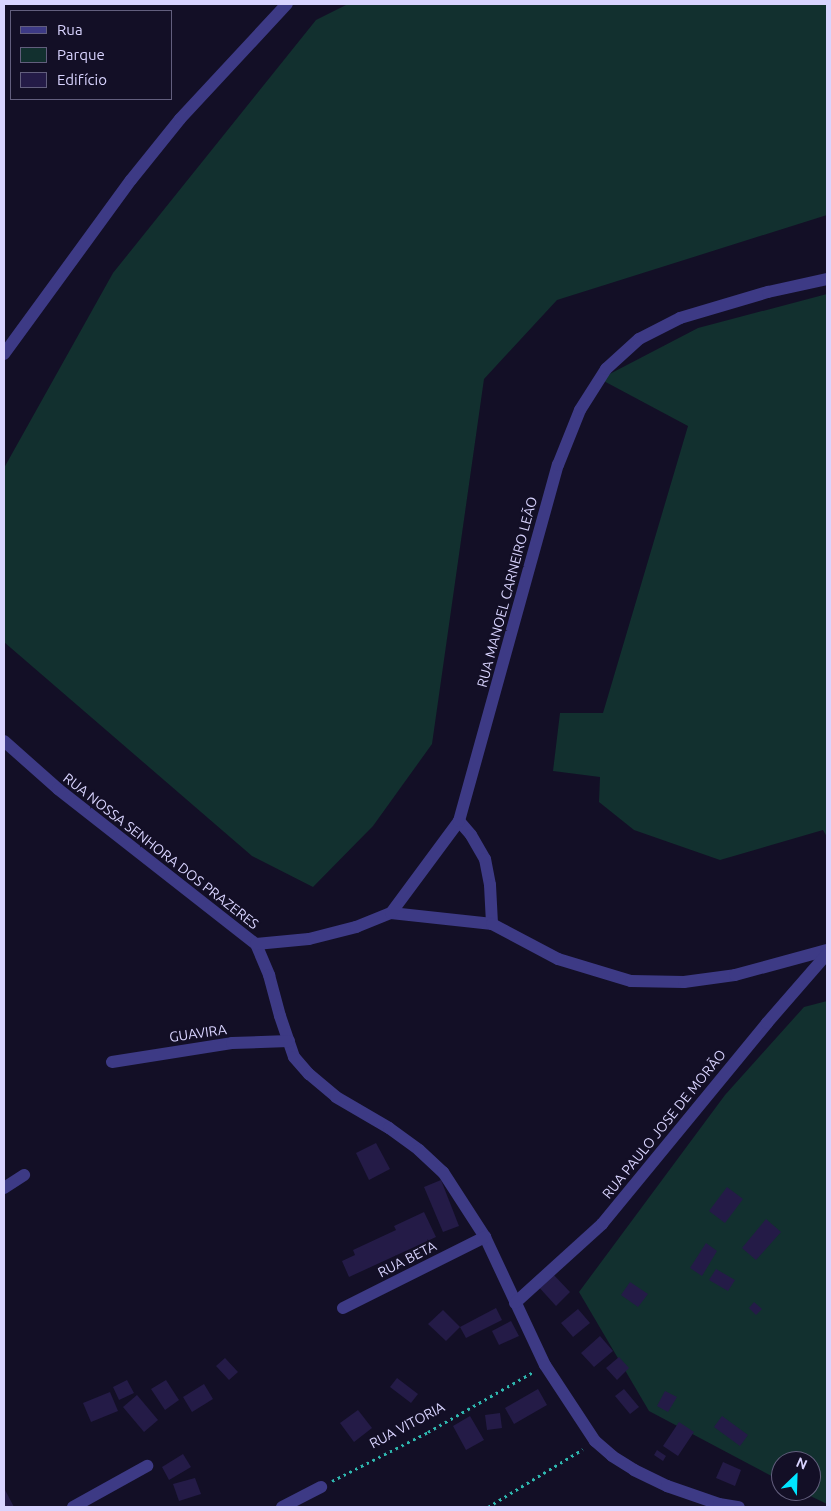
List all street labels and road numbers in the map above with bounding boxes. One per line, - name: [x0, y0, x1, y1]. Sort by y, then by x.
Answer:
- street label: RUA MANOEL CARNEIRO LEÃO: [473, 495, 541, 689]
- street label: RUA NOSSA SENHORA DOS PRAZERES: [60, 769, 262, 933]
- street label: GUAVIRA: [168, 1021, 228, 1045]
- street label: RUA PAULO JOSE DE MORÃO: [599, 1046, 729, 1202]
- street label: RUA BETA: [375, 1237, 439, 1281]
- street label: RUA VITORIA: [366, 1398, 448, 1452]

